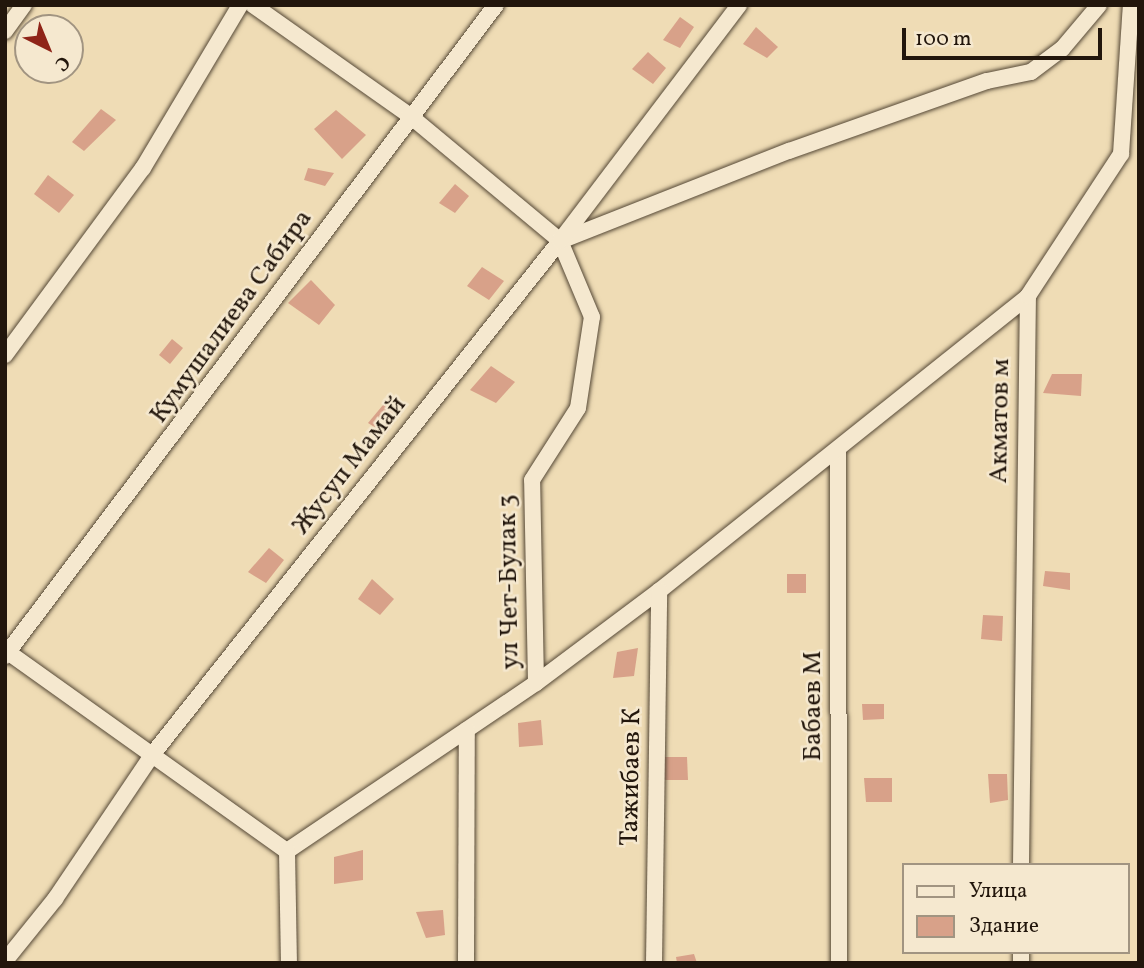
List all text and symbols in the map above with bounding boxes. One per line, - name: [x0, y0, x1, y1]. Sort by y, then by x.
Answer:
- north arrow: [14, 14, 84, 84]
- scale bar: [906, 14, 1106, 58]
- text: 100 m: [915, 25, 972, 54]
- text: С: [49, 49, 75, 77]
- street label: Кумушалиева Сабира: [144, 204, 320, 430]
- street label: Акматов м: [984, 358, 1018, 484]
- street label: Жусуп Мамай: [286, 391, 414, 541]
- street label: ул Чет-Булак 3: [493, 494, 527, 670]
- street label: Бабаев М: [798, 651, 830, 761]
- street label: Тажибаев К: [615, 708, 649, 846]
- legend: [902, 863, 1130, 954]
- text: Улица: [969, 877, 1027, 906]
- text: Здание: [969, 912, 1039, 941]

